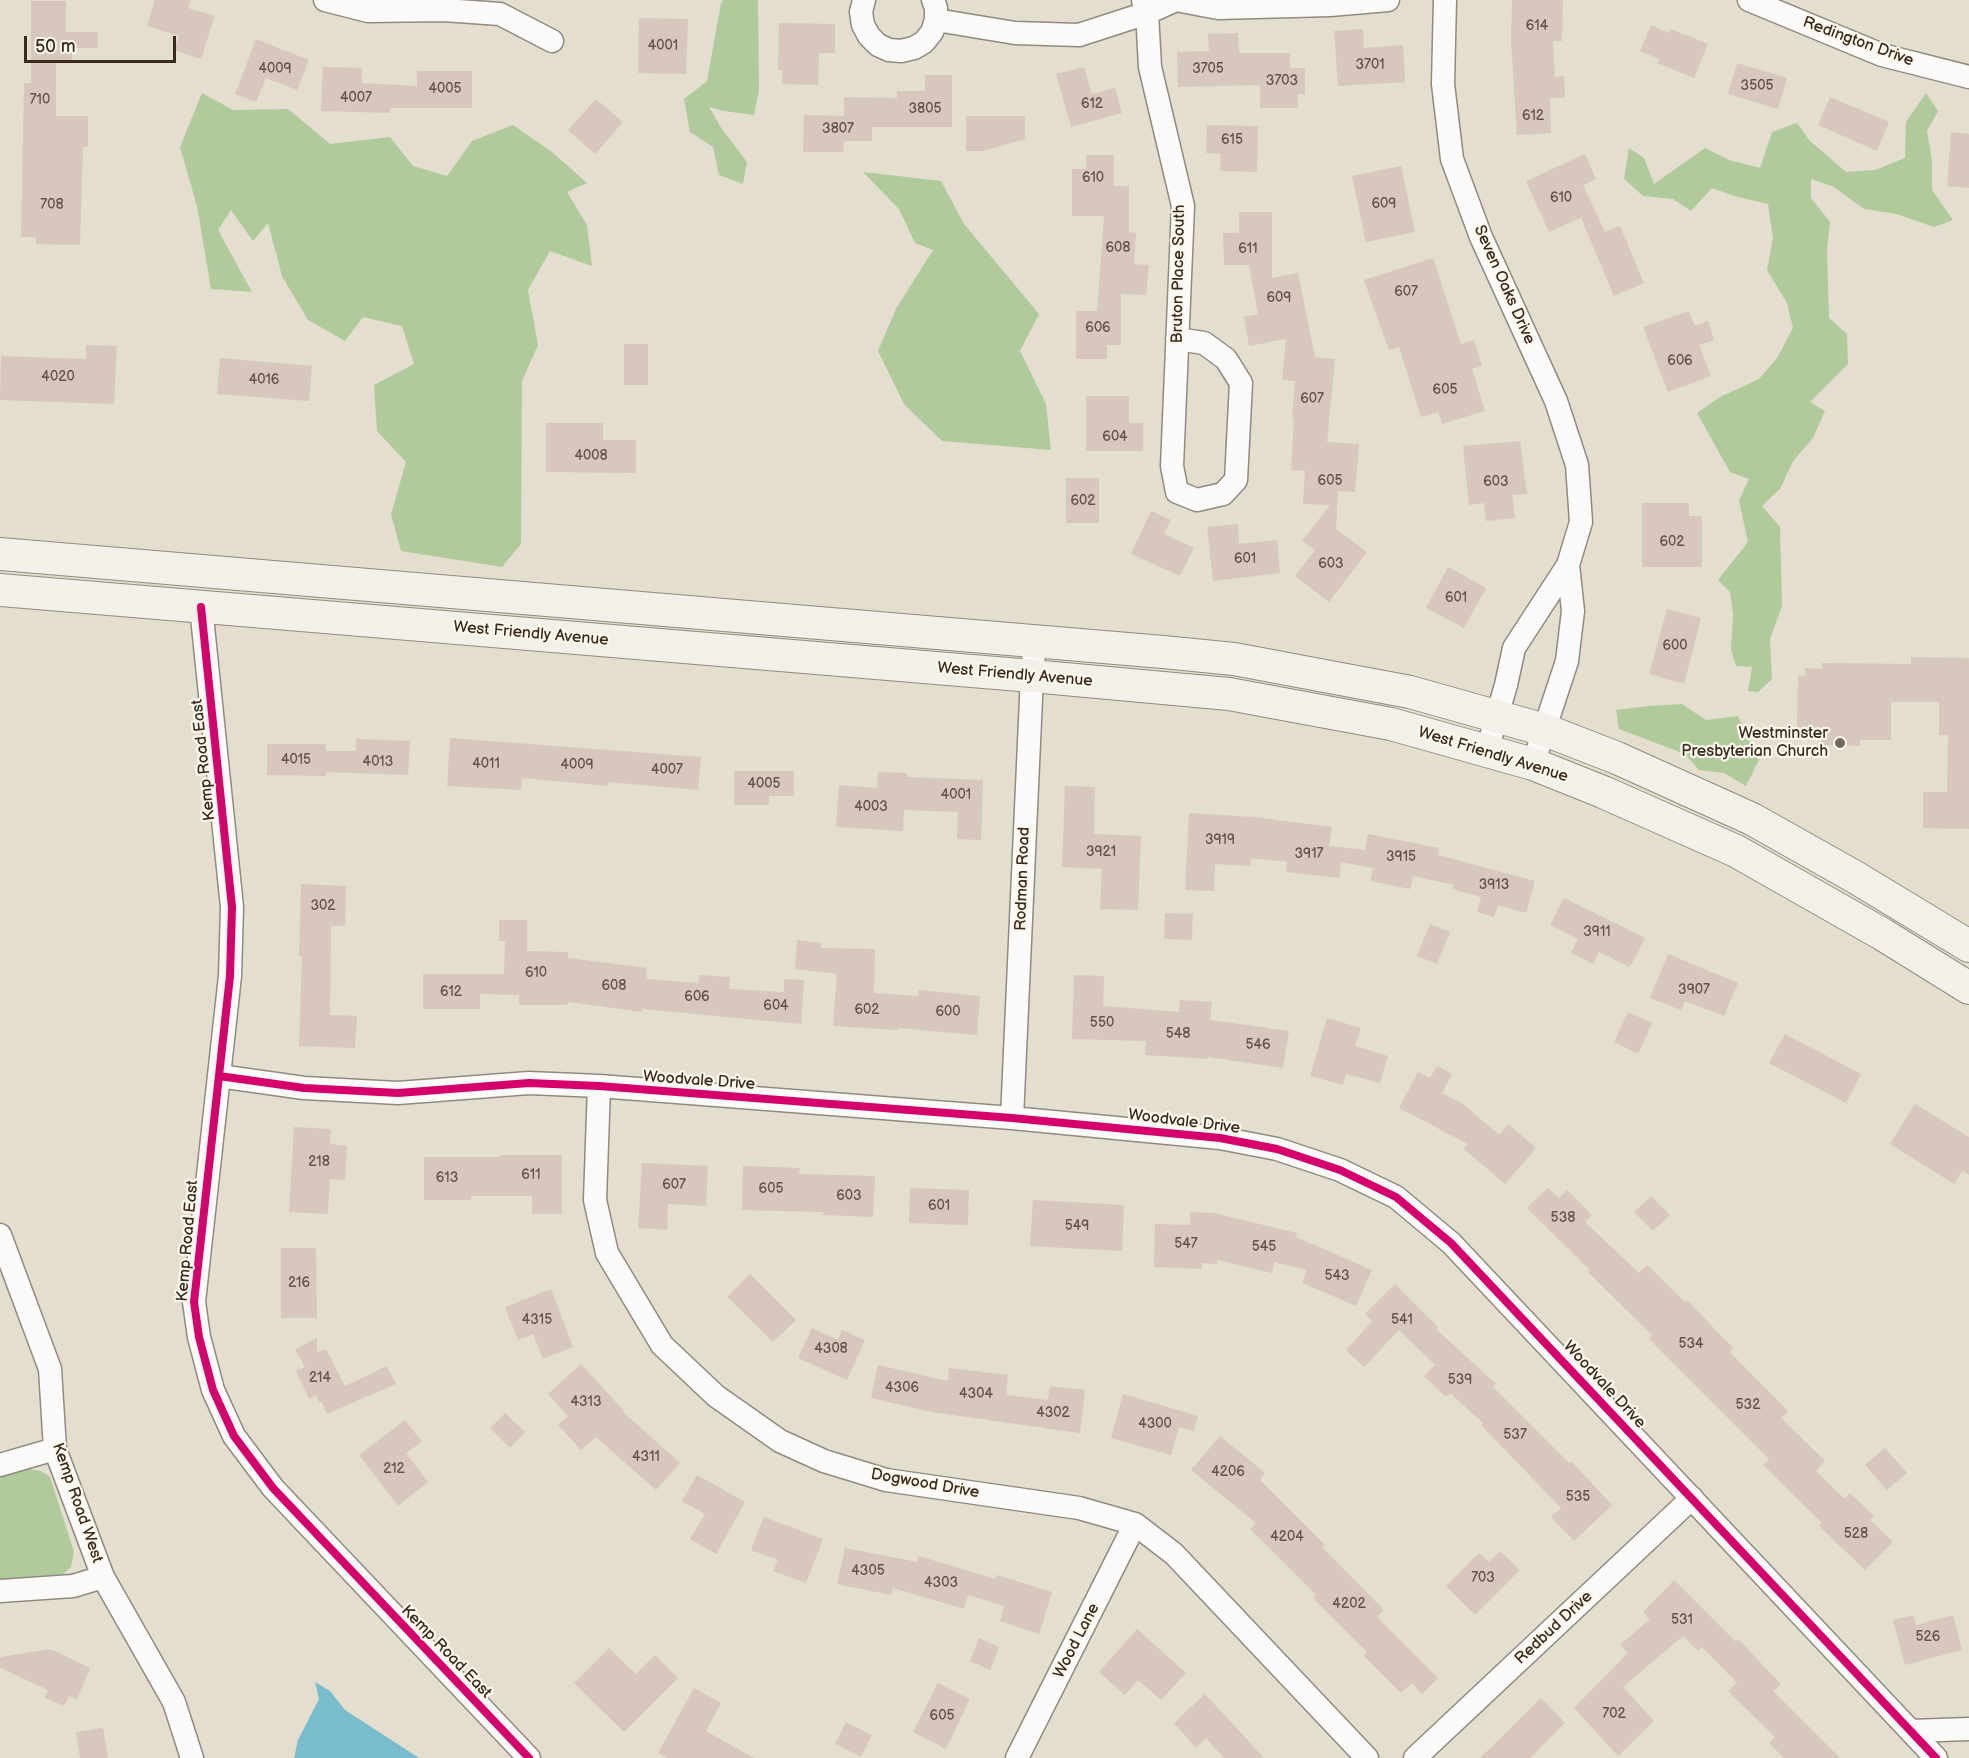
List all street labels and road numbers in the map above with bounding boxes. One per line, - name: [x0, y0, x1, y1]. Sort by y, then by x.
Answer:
- street label: Redington Drive: [1800, 13, 1916, 71]
- street label: Bruton Place South: [1168, 204, 1190, 344]
- street label: Seven Oaks Drive: [1469, 223, 1539, 347]
- street label: West Friendly Avenue: [453, 618, 609, 650]
- street label: West Friendly Avenue: [937, 659, 1093, 691]
- street label: Kemp Road East: [188, 698, 220, 822]
- street label: West Friendly Avenue: [1416, 723, 1570, 787]
- street label: Rodman Road: [1012, 827, 1034, 931]
- street label: Woodvale Drive: [642, 1068, 756, 1094]
- street label: Woodvale Drive: [1127, 1106, 1241, 1138]
- street label: Kemp Road East: [173, 1179, 203, 1303]
- street label: Woodvale Drive: [1559, 1337, 1649, 1433]
- street label: Kemp Road West: [47, 1441, 107, 1565]
- street label: Dogwood Drive: [869, 1465, 981, 1503]
- street label: Redbud Drive: [1511, 1587, 1597, 1669]
- street label: Wood Lane: [1050, 1600, 1104, 1682]
- street label: Kemp Road East: [397, 1601, 495, 1703]

